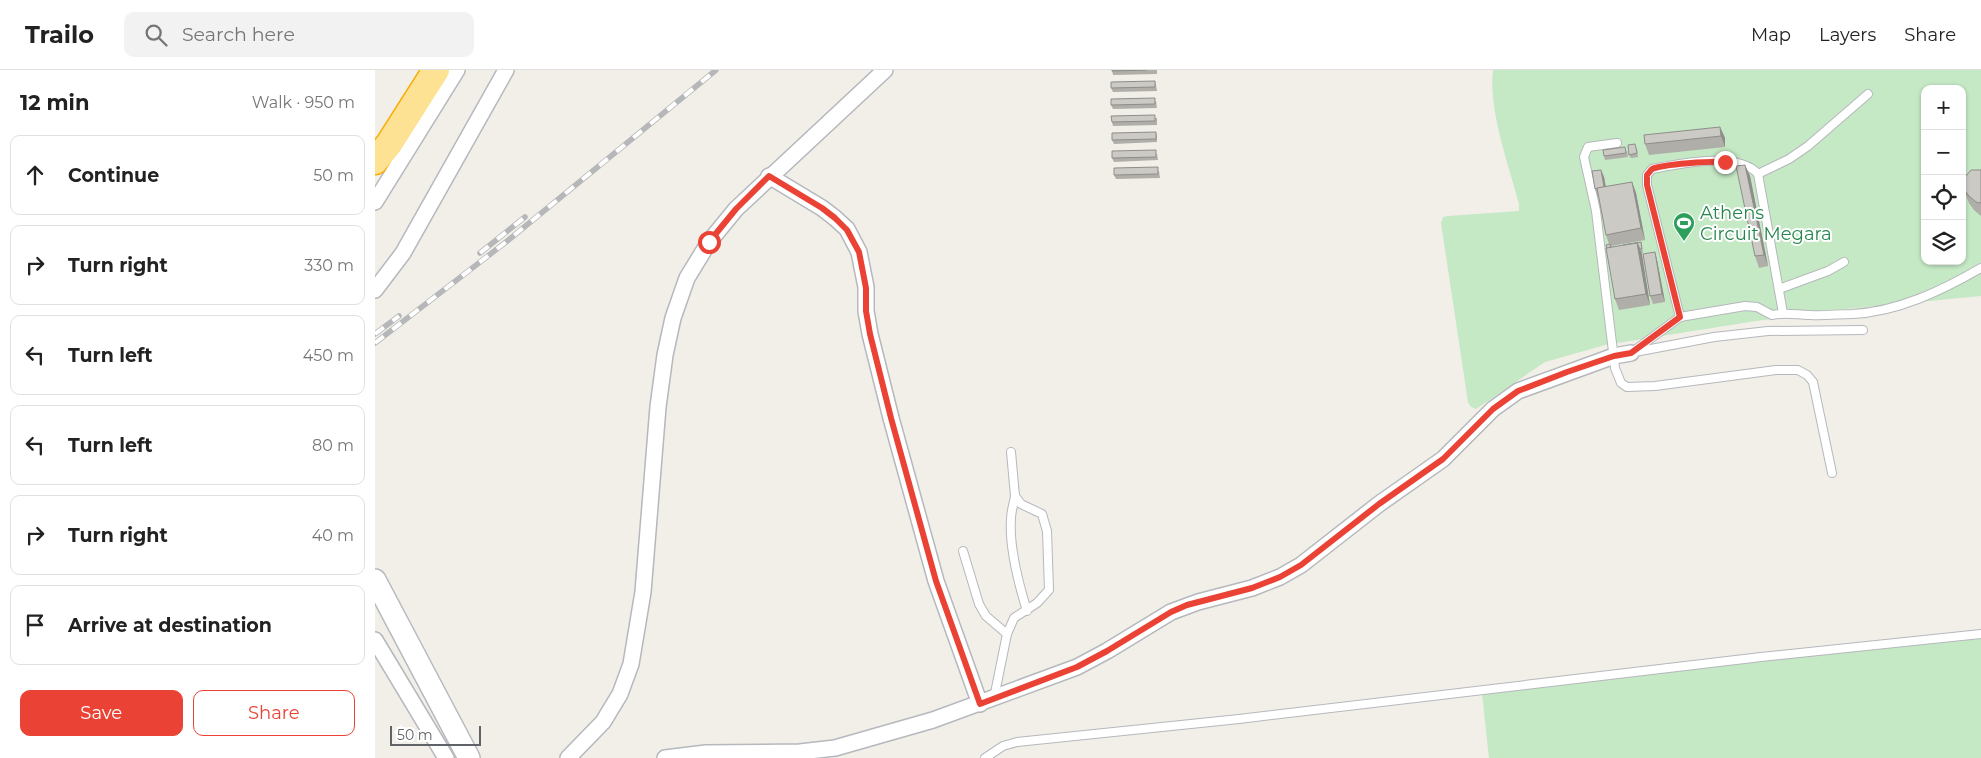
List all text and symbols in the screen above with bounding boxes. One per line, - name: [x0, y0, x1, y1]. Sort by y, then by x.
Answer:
- search box: [124, 12, 474, 57]
- text: Trailo: [25, 20, 94, 49]
- icon: search: [142, 21, 170, 49]
- text: Search here: [182, 23, 295, 46]
- text: Map: [1751, 24, 1791, 46]
- text: Layers: [1819, 24, 1876, 46]
- text: Share: [1904, 24, 1956, 46]
- map controls: [1921, 85, 1966, 265]
- button: +: [1921, 85, 1966, 130]
- text: 12 min: [20, 90, 89, 115]
- text: Walk · 950 m: [252, 93, 355, 112]
- button: −: [1921, 130, 1966, 175]
- route end: [1714, 151, 1737, 174]
- icon: ahead: [21, 161, 49, 189]
- text: Continue: [68, 164, 159, 187]
- text: 50 m: [313, 166, 354, 185]
- button: locate: [1921, 175, 1966, 220]
- place label: Athens Circuit Megara: [1700, 202, 1832, 245]
- sports icon: Athens Circuit Megara: [1672, 211, 1696, 242]
- button: layers: [1921, 220, 1966, 265]
- route start: [698, 231, 721, 254]
- icon: right: [21, 251, 49, 279]
- text: Turn right: [68, 254, 168, 277]
- text: 330 m: [304, 256, 354, 275]
- icon: left: [21, 341, 49, 369]
- text: Turn left: [68, 344, 153, 367]
- text: 450 m: [303, 346, 354, 365]
- icon: left: [21, 431, 49, 459]
- text: Turn left: [68, 434, 153, 457]
- text: 80 m: [312, 436, 354, 455]
- icon: right: [21, 521, 49, 549]
- text: Turn right: [68, 524, 168, 547]
- text: 40 m: [312, 526, 354, 545]
- icon: arrive: [21, 611, 49, 639]
- text: Arrive at destination: [68, 614, 272, 637]
- button: Save: [20, 690, 183, 736]
- button: Share: [193, 690, 355, 736]
- scale bar: [390, 723, 481, 746]
- text: 50 m: [397, 726, 433, 744]

